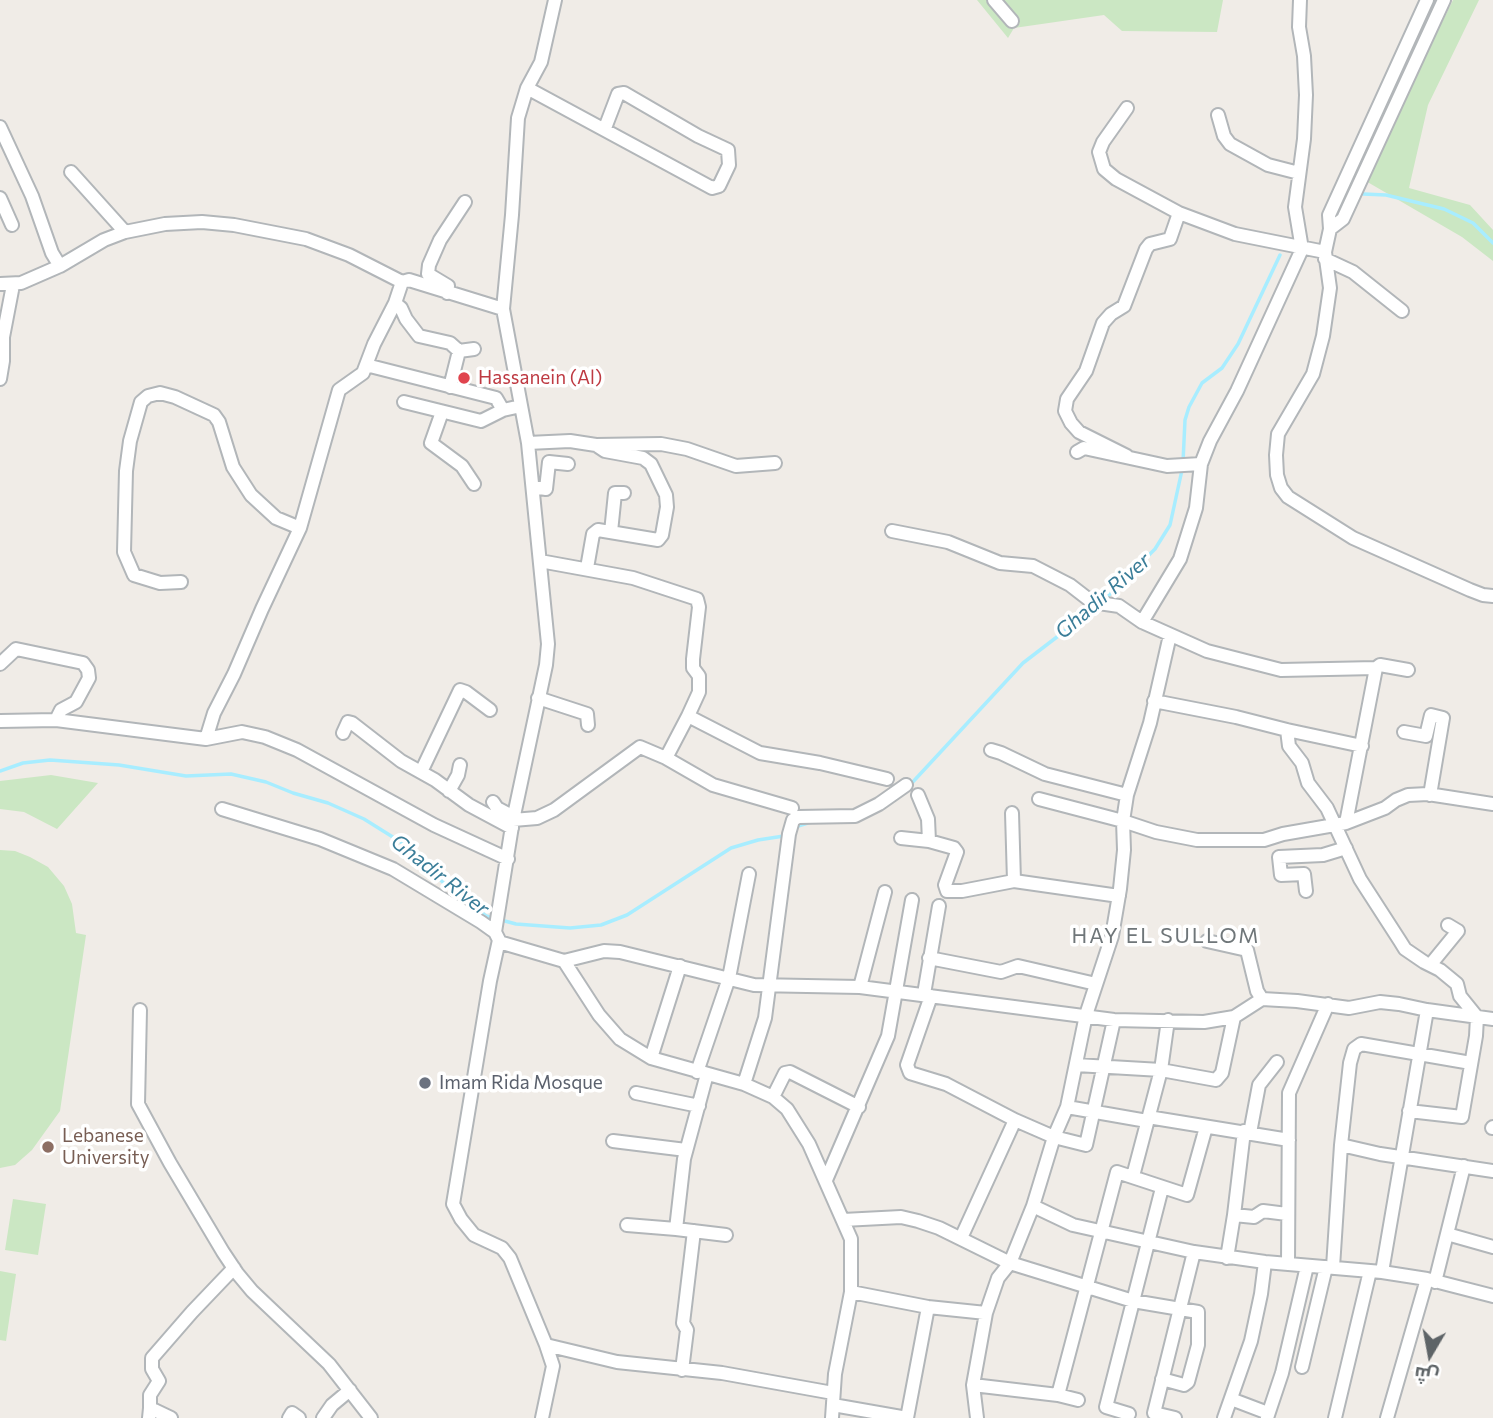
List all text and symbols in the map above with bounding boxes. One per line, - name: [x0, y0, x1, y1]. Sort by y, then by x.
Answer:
- place label: Hassanein (Al): [478, 367, 602, 389]
- marker: Hassanein (Al): [456, 370, 472, 386]
- water label: Ghadir River: [1050, 548, 1156, 644]
- water label: Ghadir River: [386, 829, 494, 921]
- district label: HAY EL SULLOM: [1073, 923, 1259, 949]
- place label: Imam Rida Mosque: [439, 1072, 603, 1094]
- marker: Imam Rida Mosque: [417, 1075, 433, 1091]
- place label: Lebanese University: [62, 1125, 149, 1169]
- marker: Lebanese University: [40, 1139, 56, 1155]
- north arrow: [1395, 1320, 1465, 1390]
- text: ش: [1412, 1363, 1440, 1390]

